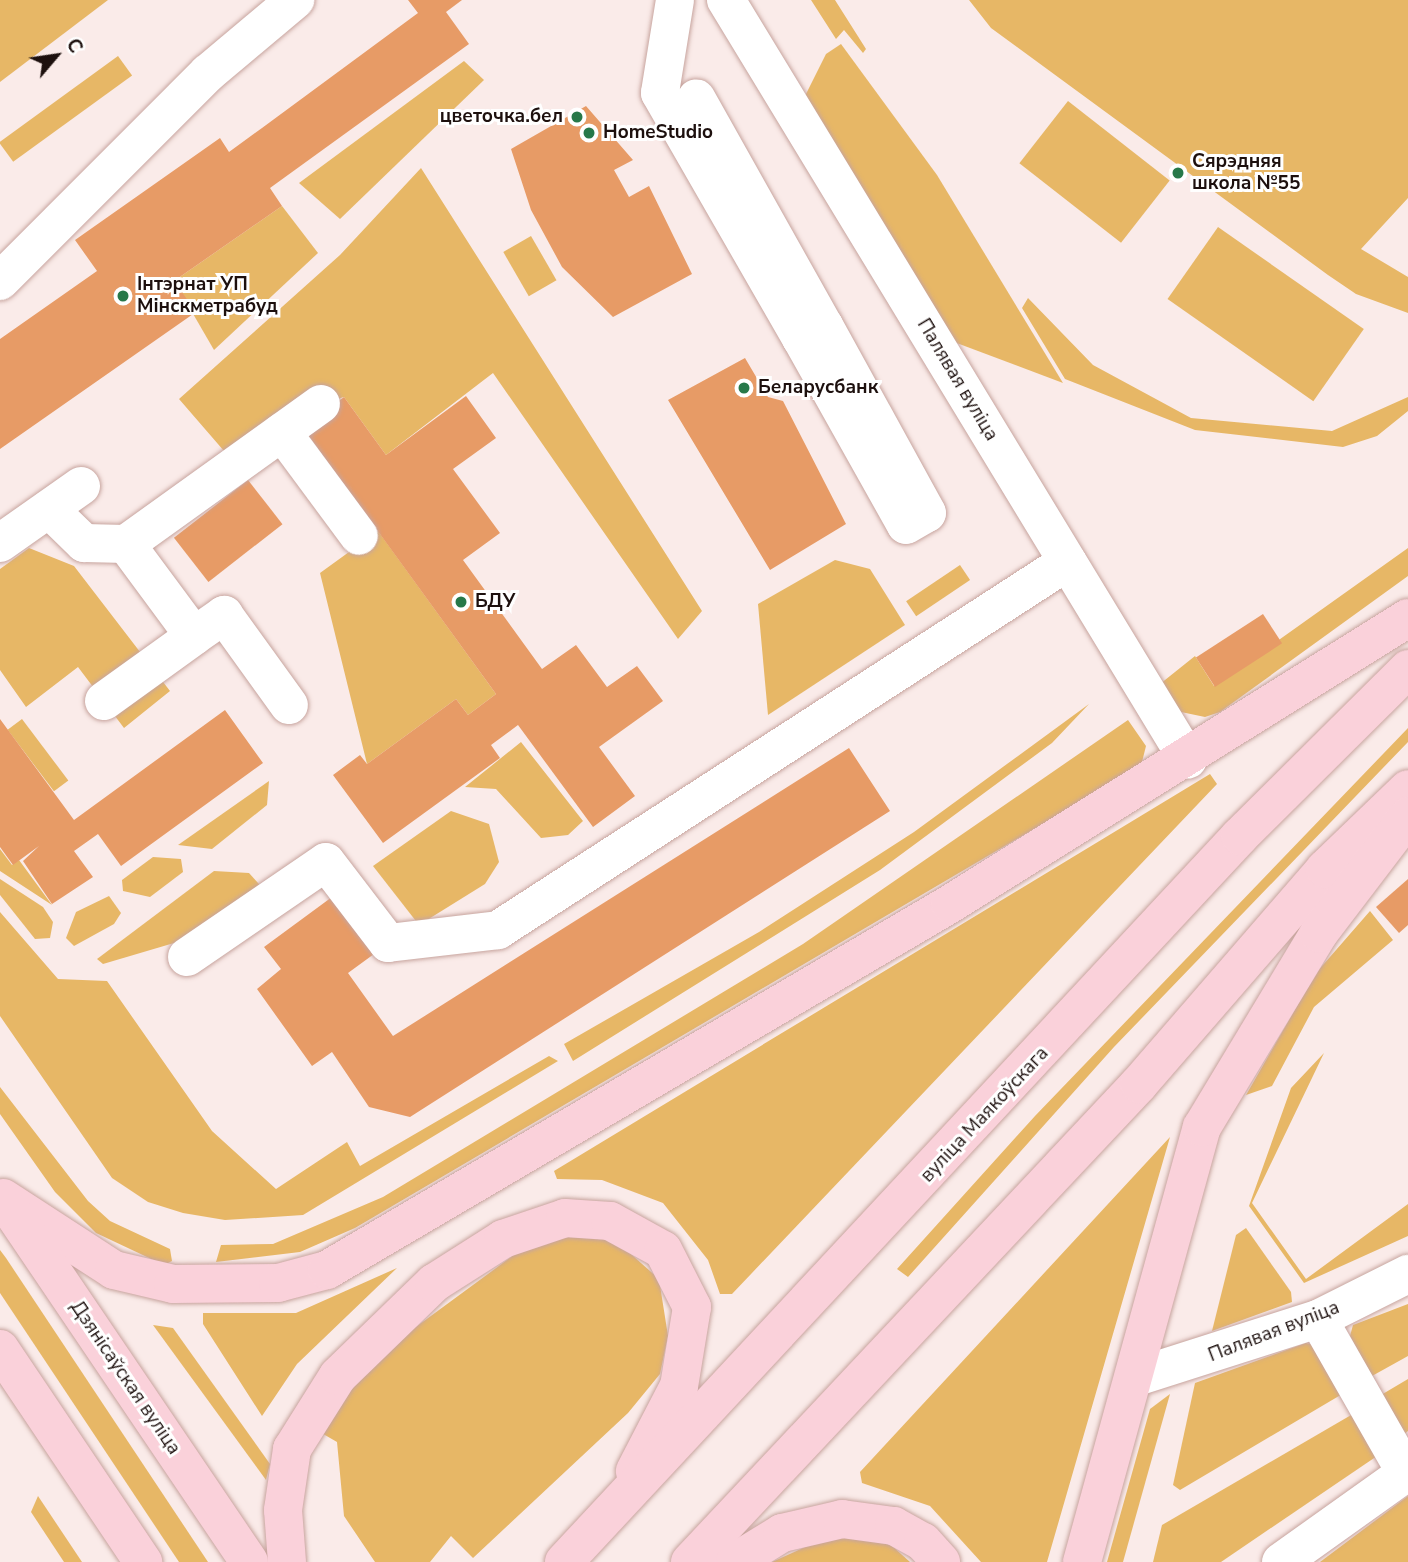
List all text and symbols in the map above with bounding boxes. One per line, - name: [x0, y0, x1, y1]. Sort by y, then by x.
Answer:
- north arrow: [21, 21, 91, 91]
- text: С: [60, 34, 89, 58]
- place label: цветочка.бел: [440, 106, 563, 128]
- marker: цветочка.бел: [569, 109, 585, 125]
- place label: HomeStudio: [603, 122, 713, 144]
- marker: HomeStudio: [581, 125, 597, 141]
- place label: Сярэдняя школа №55: [1192, 151, 1300, 195]
- marker: Сярэдняя школа №55: [1170, 165, 1186, 181]
- place label: Інтэрнат УП Мінскметрабуд: [137, 274, 278, 318]
- marker: Інтэрнат УП Мінскметрабуд: [115, 288, 131, 304]
- street label: Палявая вуліца: [912, 315, 1002, 445]
- place label: Беларусбанк: [758, 377, 878, 399]
- marker: Беларусбанк: [736, 380, 752, 396]
- place label: БДУ: [475, 591, 515, 613]
- marker: БДУ: [453, 594, 469, 610]
- street label: вуліца Маякоўскага: [916, 1043, 1054, 1187]
- street label: Дзянісаўская вуліца: [65, 1297, 185, 1459]
- street label: Палявая вуліца: [1205, 1297, 1343, 1367]

